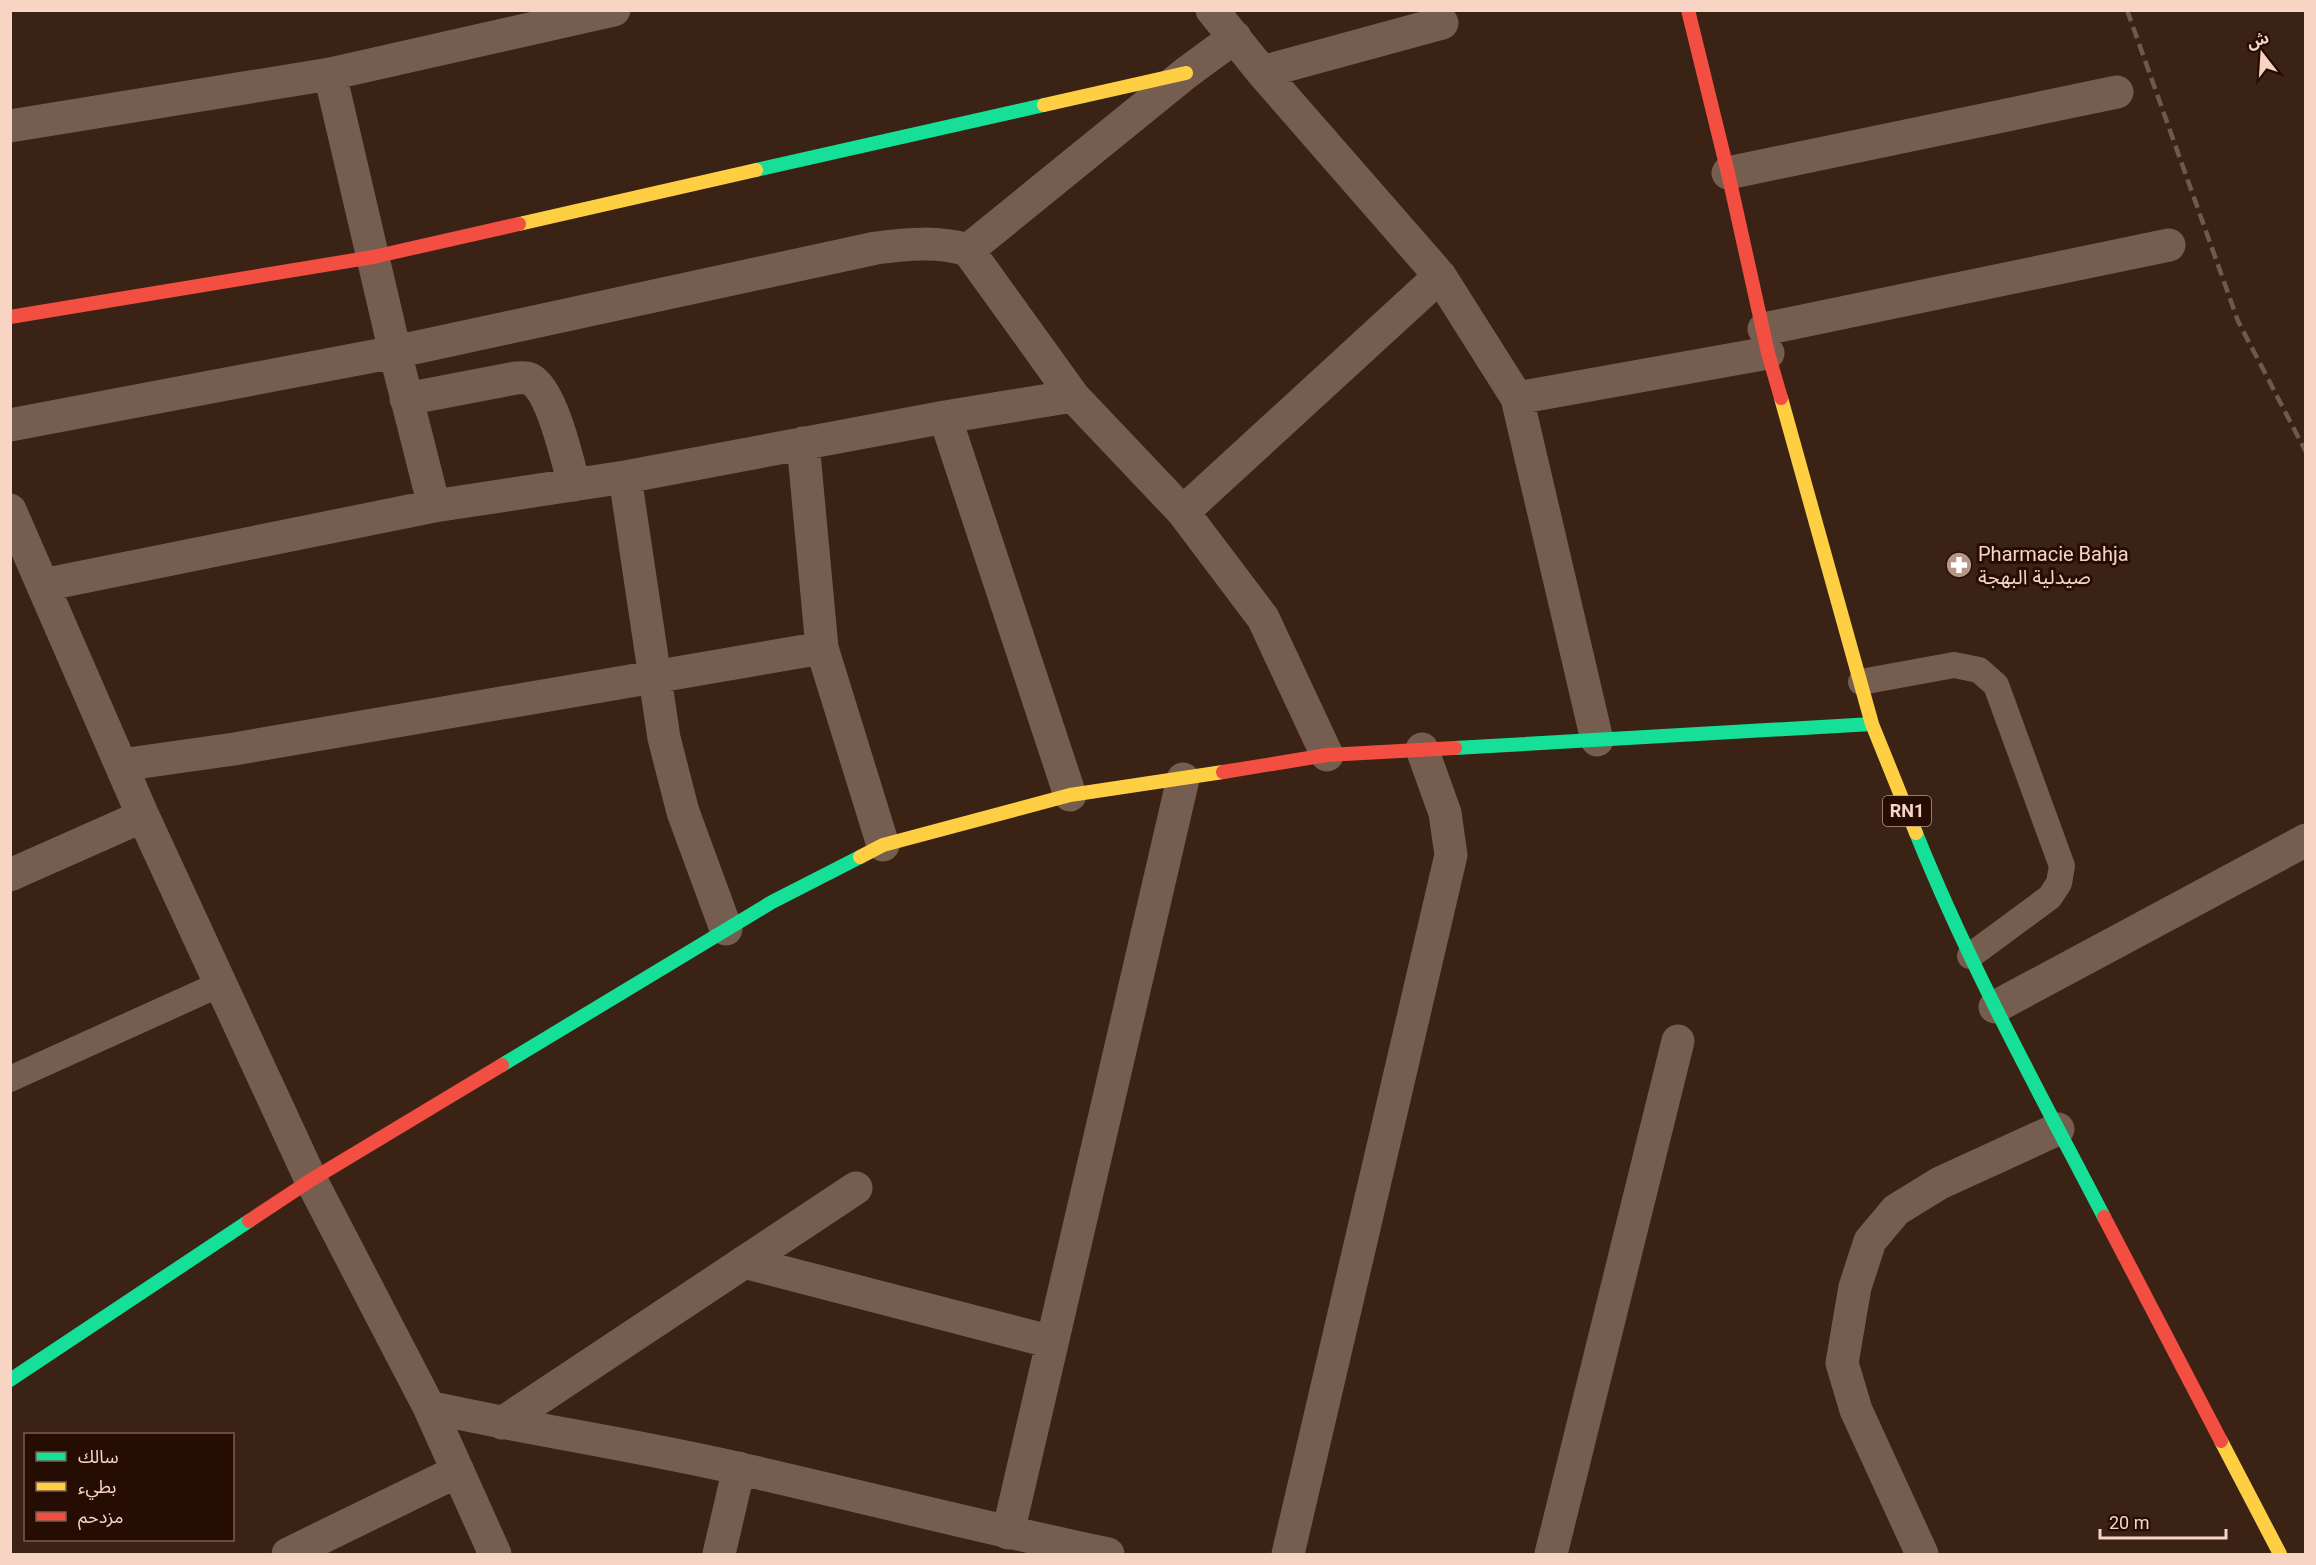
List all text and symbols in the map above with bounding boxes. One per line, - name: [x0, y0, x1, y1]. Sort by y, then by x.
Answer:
- north arrow: [2232, 24, 2292, 84]
- text: ش: [2245, 28, 2271, 52]
- place label: Pharmacie Bahja صيدلية البهجة: [1978, 542, 2129, 589]
- pharmacy icon: Pharmacie Bahja صيدلية البهجة: [1944, 550, 1974, 580]
- road number: RN1: [1883, 796, 1931, 826]
- legend: [24, 1433, 234, 1541]
- text: سالك: [78, 1446, 119, 1467]
- text: بطيء: [78, 1476, 116, 1500]
- scale bar: [2100, 1502, 2226, 1540]
- text: مزدحم: [78, 1506, 123, 1530]
- text: 20 m: [2109, 1512, 2149, 1533]

